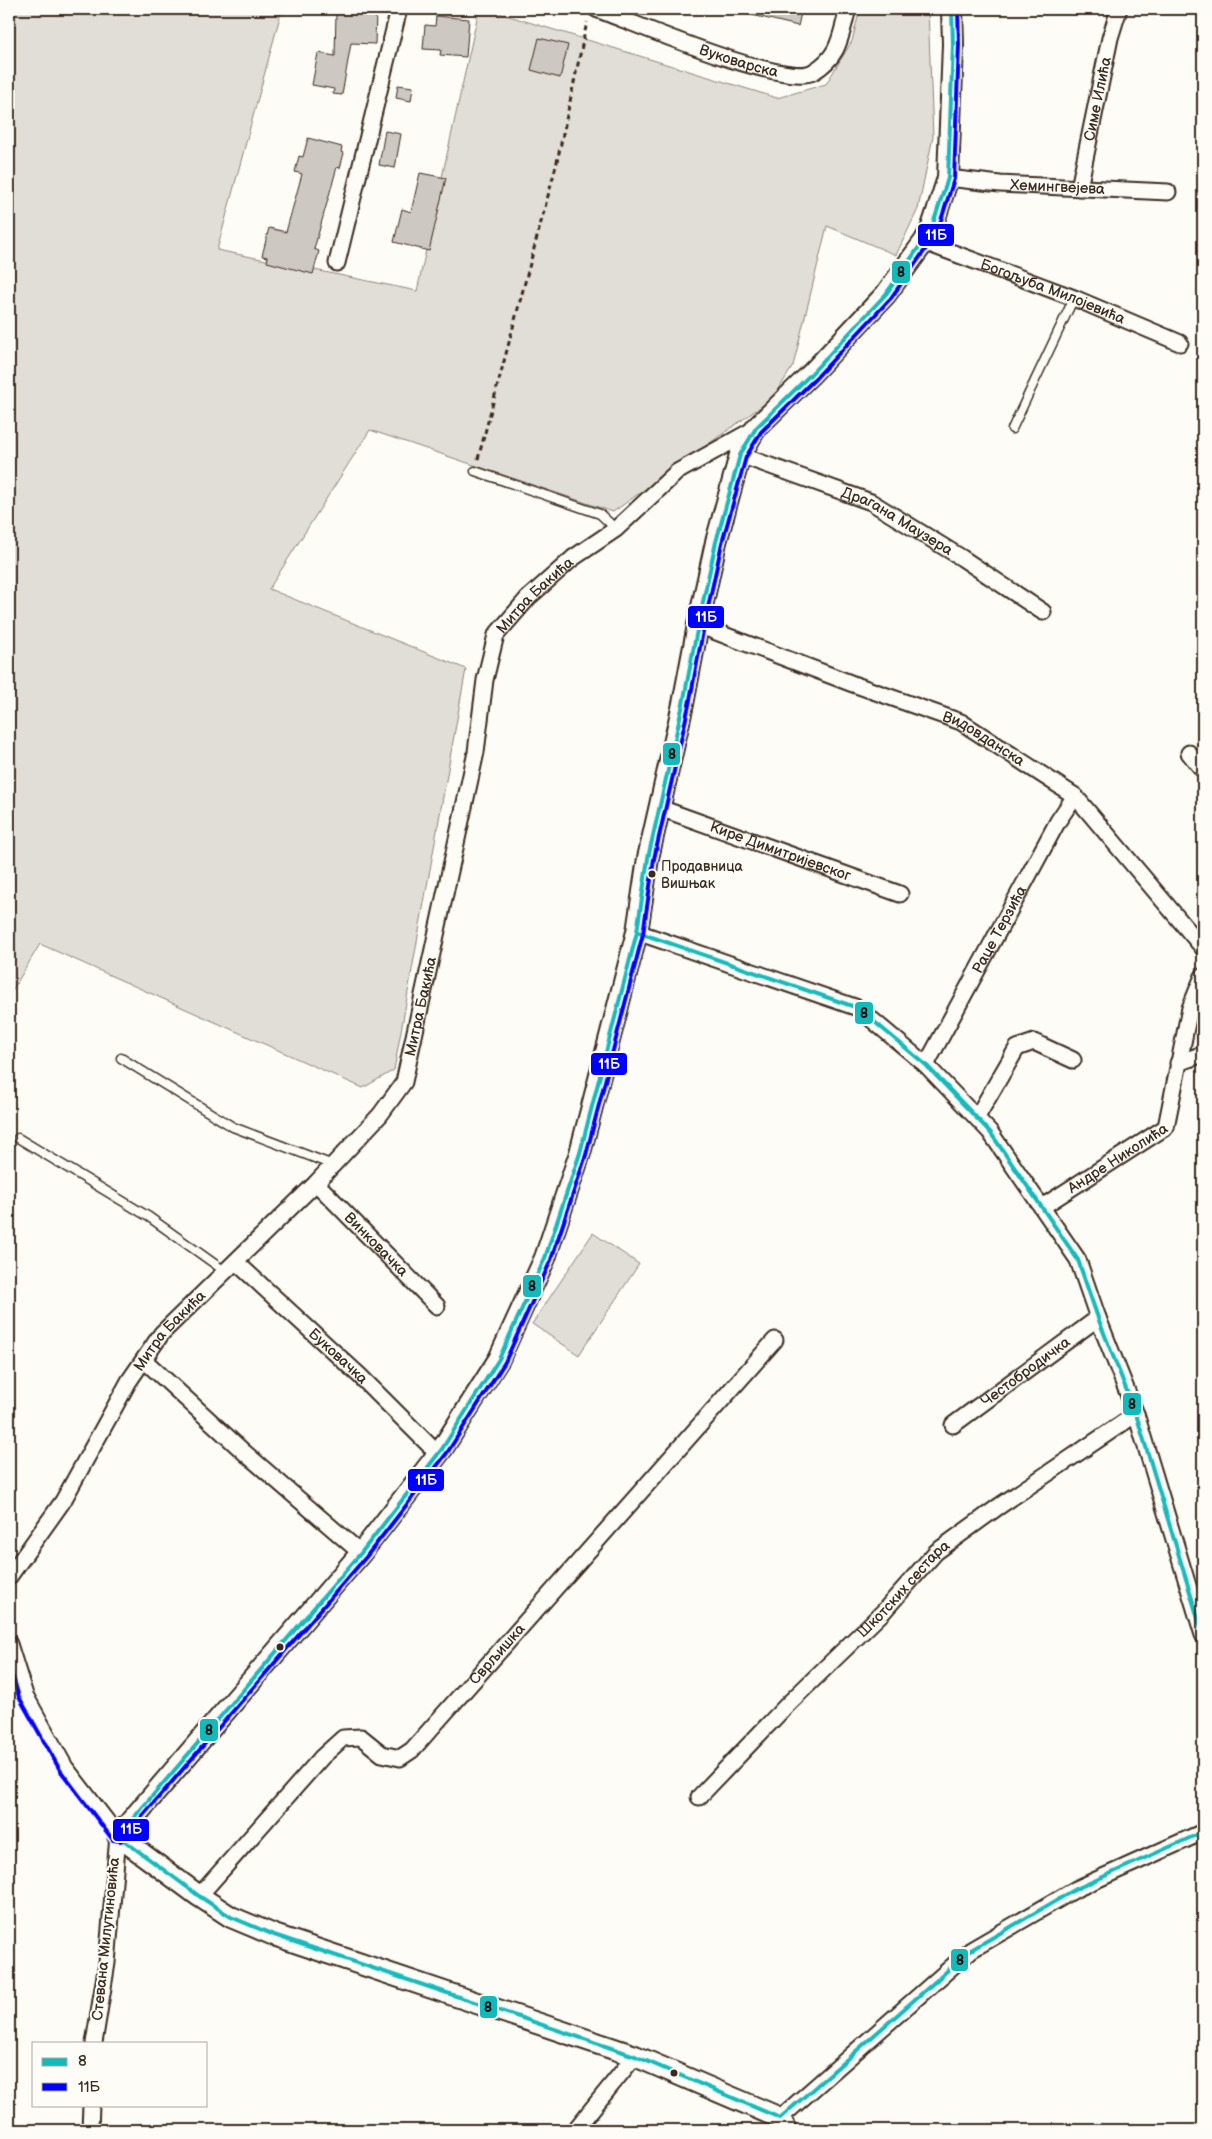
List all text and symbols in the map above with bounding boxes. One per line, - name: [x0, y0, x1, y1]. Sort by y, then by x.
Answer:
- street label: Вуковарска: [697, 40, 780, 81]
- street label: Симе Илића: [1079, 55, 1115, 143]
- street label: Хемингвејева: [1010, 175, 1106, 198]
- line badge: 11Б: [917, 223, 955, 247]
- text: 11Б: [925, 227, 947, 244]
- street label: Богољуба Милојевића: [978, 255, 1128, 328]
- line badge: 8: [891, 260, 911, 284]
- text: 8: [897, 264, 905, 281]
- street label: Драгана Маузера: [839, 483, 956, 560]
- street label: Митра Бакића: [492, 553, 577, 637]
- line badge: 11Б: [687, 605, 725, 629]
- text: 11Б: [695, 609, 717, 626]
- street label: Видовданска: [940, 707, 1029, 770]
- line badge: 8: [662, 742, 681, 766]
- text: 8: [668, 746, 676, 763]
- street label: Кире Димитријевског: [707, 817, 854, 885]
- place label: Продавница Вишњак: [661, 858, 743, 892]
- marker: Продавница Вишњак: [647, 869, 657, 879]
- street label: Раце Терзића: [968, 882, 1031, 977]
- street label: Митра Бакића: [400, 955, 441, 1058]
- line badge: 8: [854, 1001, 874, 1025]
- text: 8: [860, 1005, 868, 1022]
- line badge: 11Б: [590, 1052, 628, 1076]
- text: 11Б: [598, 1056, 620, 1073]
- street label: Андре Николића: [1063, 1119, 1172, 1198]
- street label: Винковачка: [340, 1208, 412, 1281]
- line badge: 8: [522, 1274, 542, 1298]
- text: 8: [528, 1278, 536, 1295]
- street label: Митра Бакића: [129, 1286, 210, 1375]
- street label: Буковачка: [305, 1324, 372, 1388]
- street label: Честобродичка: [977, 1332, 1074, 1411]
- line badge: 8: [1122, 1392, 1142, 1416]
- text: 8: [1128, 1396, 1136, 1413]
- line badge: 11Б: [407, 1468, 445, 1492]
- text: 11Б: [415, 1472, 437, 1489]
- street label: Шкотских сестара: [853, 1536, 953, 1641]
- street label: Сврљишка: [465, 1619, 529, 1688]
- unlabelled marker: [275, 1642, 285, 1652]
- line badge: 8: [199, 1718, 219, 1742]
- text: 8: [205, 1722, 213, 1739]
- line badge: 11Б: [112, 1818, 150, 1842]
- text: 11Б: [120, 1821, 142, 1838]
- street label: Стевана Милутиновића: [88, 1856, 124, 2022]
- line badge: 8: [950, 1948, 969, 1972]
- text: 8: [956, 1952, 964, 1969]
- line badge: 8: [479, 1995, 498, 2019]
- text: 8: [484, 1999, 492, 2016]
- legend: [32, 2042, 208, 2106]
- text: 8: [78, 2052, 87, 2071]
- unlabelled marker: [669, 2068, 679, 2078]
- text: 11Б: [78, 2078, 101, 2097]

